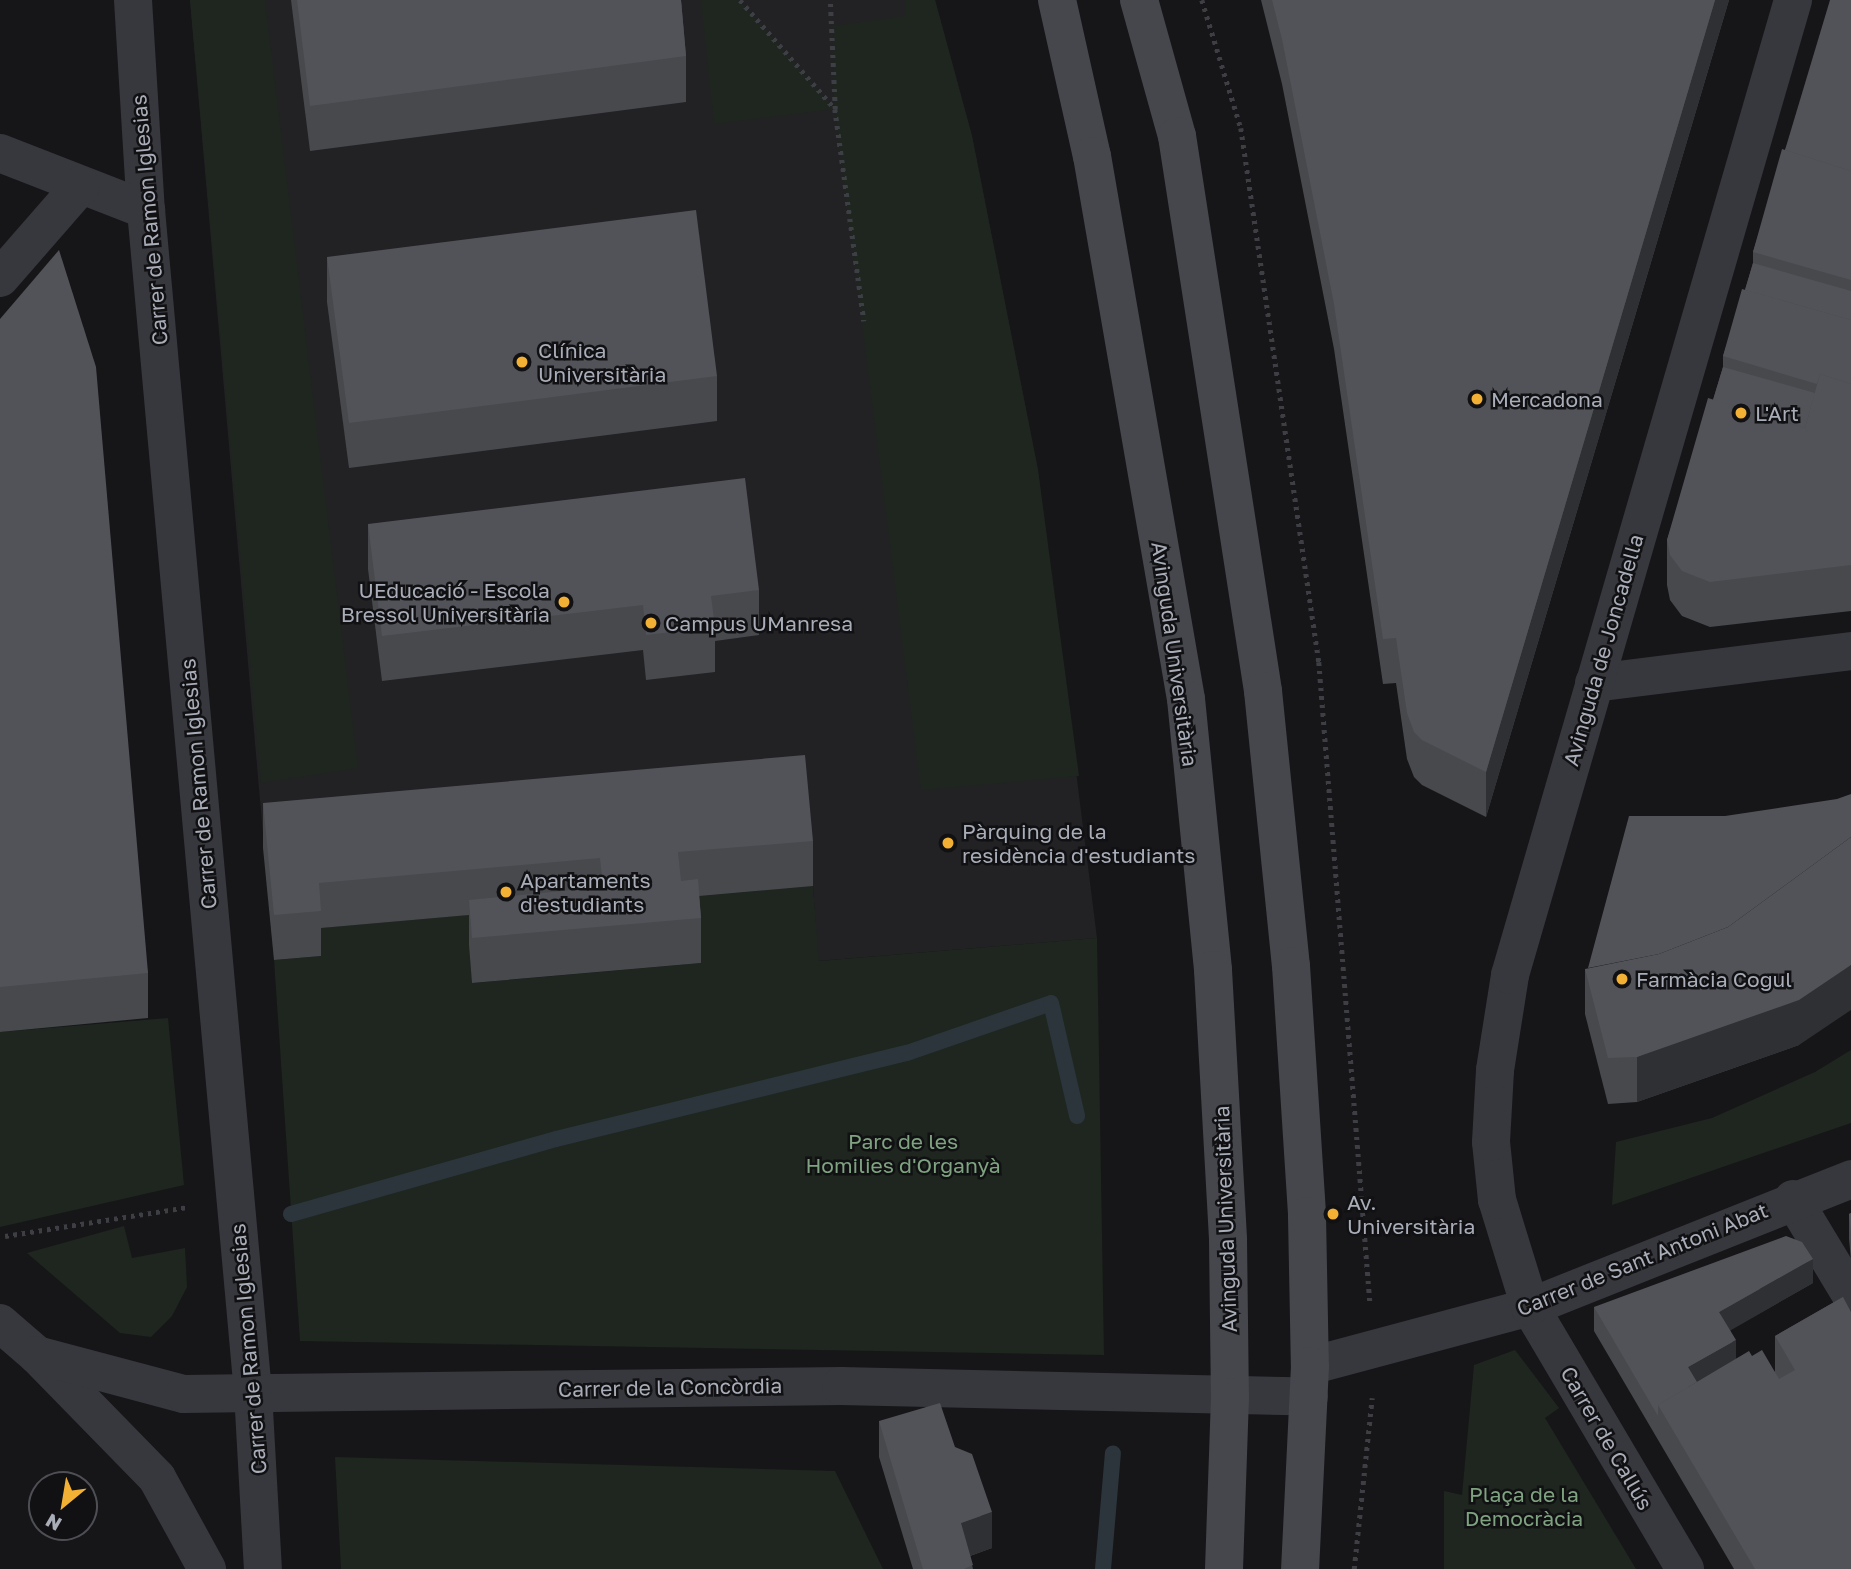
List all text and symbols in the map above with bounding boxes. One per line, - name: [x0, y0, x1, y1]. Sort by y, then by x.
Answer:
- street label: Carrer de Ramon Iglesias: [125, 94, 173, 346]
- place label: Clínica Universitària: [538, 337, 666, 387]
- marker: Clínica Universitària: [512, 352, 532, 372]
- place label: Mercadona: [1491, 386, 1603, 412]
- marker: Mercadona: [1469, 391, 1485, 407]
- place label: L'Art: [1755, 400, 1799, 426]
- marker: L'Art: [1733, 405, 1749, 421]
- street label: Avinguda de Joncadella: [1558, 531, 1648, 769]
- street label: Avinguda Universitària: [1147, 540, 1203, 768]
- place label: UEducació - Escola Bressol Universitària: [341, 577, 550, 627]
- marker: UEducació - Escola Bressol Universitària: [556, 594, 572, 610]
- place label: Campus UManresa: [665, 610, 853, 636]
- marker: Campus UManresa: [643, 615, 659, 631]
- street label: Carrer de Ramon Iglesias: [174, 658, 222, 910]
- place label: Pàrquing de la residència d'estudiants: [962, 818, 1195, 868]
- marker: Pàrquing de la residència d'estudiants: [940, 835, 956, 851]
- place label: Apartaments d'estudiants: [520, 867, 651, 917]
- marker: Apartaments d'estudiants: [498, 884, 514, 900]
- place label: Farmàcia Cogul: [1636, 966, 1792, 992]
- marker: Farmàcia Cogul: [1614, 971, 1630, 987]
- street label: Avinguda Universitària: [1208, 1105, 1242, 1333]
- park label: Parc de les Homilies d'Organyà: [805, 1128, 1001, 1178]
- place label: Av. Universitària: [1347, 1189, 1475, 1239]
- street label: Carrer de Sant Antoni Abat: [1513, 1197, 1771, 1321]
- marker: Av. Universitària: [1325, 1206, 1341, 1222]
- street label: Carrer de Ramon Iglesias: [224, 1223, 272, 1475]
- street label: Carrer de Callús: [1556, 1362, 1658, 1514]
- street label: Carrer de la Concòrdia: [558, 1372, 782, 1402]
- north arrow: [28, 1471, 98, 1541]
- park label: Plaça de la Democràcia: [1465, 1481, 1583, 1531]
- text: N: [41, 1509, 65, 1536]

